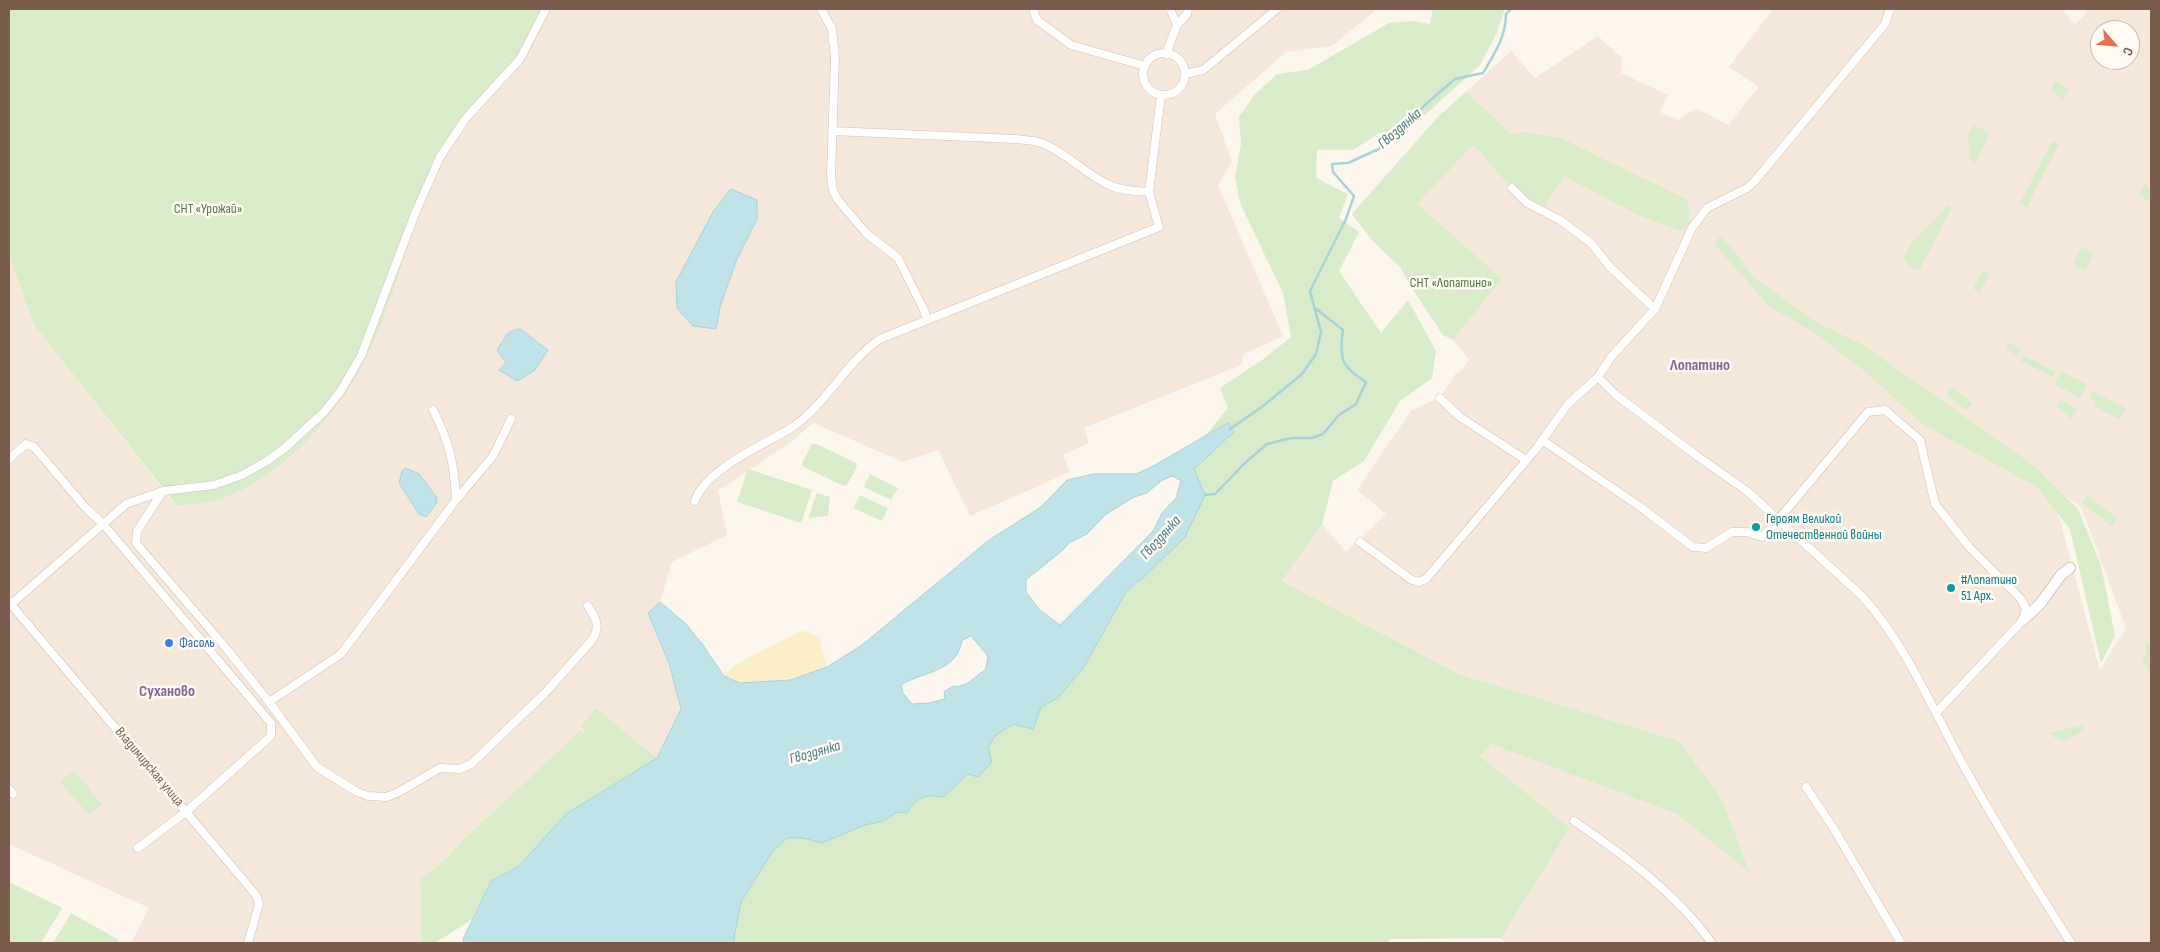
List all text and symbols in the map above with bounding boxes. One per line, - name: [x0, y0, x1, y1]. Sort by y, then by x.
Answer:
- north arrow: [2090, 20, 2140, 70]
- text: С: [2119, 45, 2137, 59]
- water label: Гвоздянка: [1374, 105, 1426, 153]
- park label: СНТ «Урожай»: [174, 201, 242, 217]
- park label: СНТ «Лопатино»: [1410, 275, 1492, 291]
- district label: Лопатино: [1670, 356, 1730, 376]
- place label: Героям Великой Отечественной войны: [1766, 511, 1882, 544]
- water label: Гвоздянка: [1137, 513, 1185, 563]
- marker: Героям Великой Отечественной войны: [1750, 521, 1762, 533]
- place label: #Лопатино 51 Арх.: [1961, 572, 2017, 604]
- marker: #Лопатино 51 Арх.: [1945, 582, 1957, 594]
- place label: Фасоль: [179, 635, 215, 651]
- marker: Фасоль: [163, 637, 175, 649]
- district label: Суханово: [139, 682, 195, 702]
- street label: Владимирская улица: [111, 724, 187, 810]
- water label: Гвоздянка: [787, 737, 843, 769]

